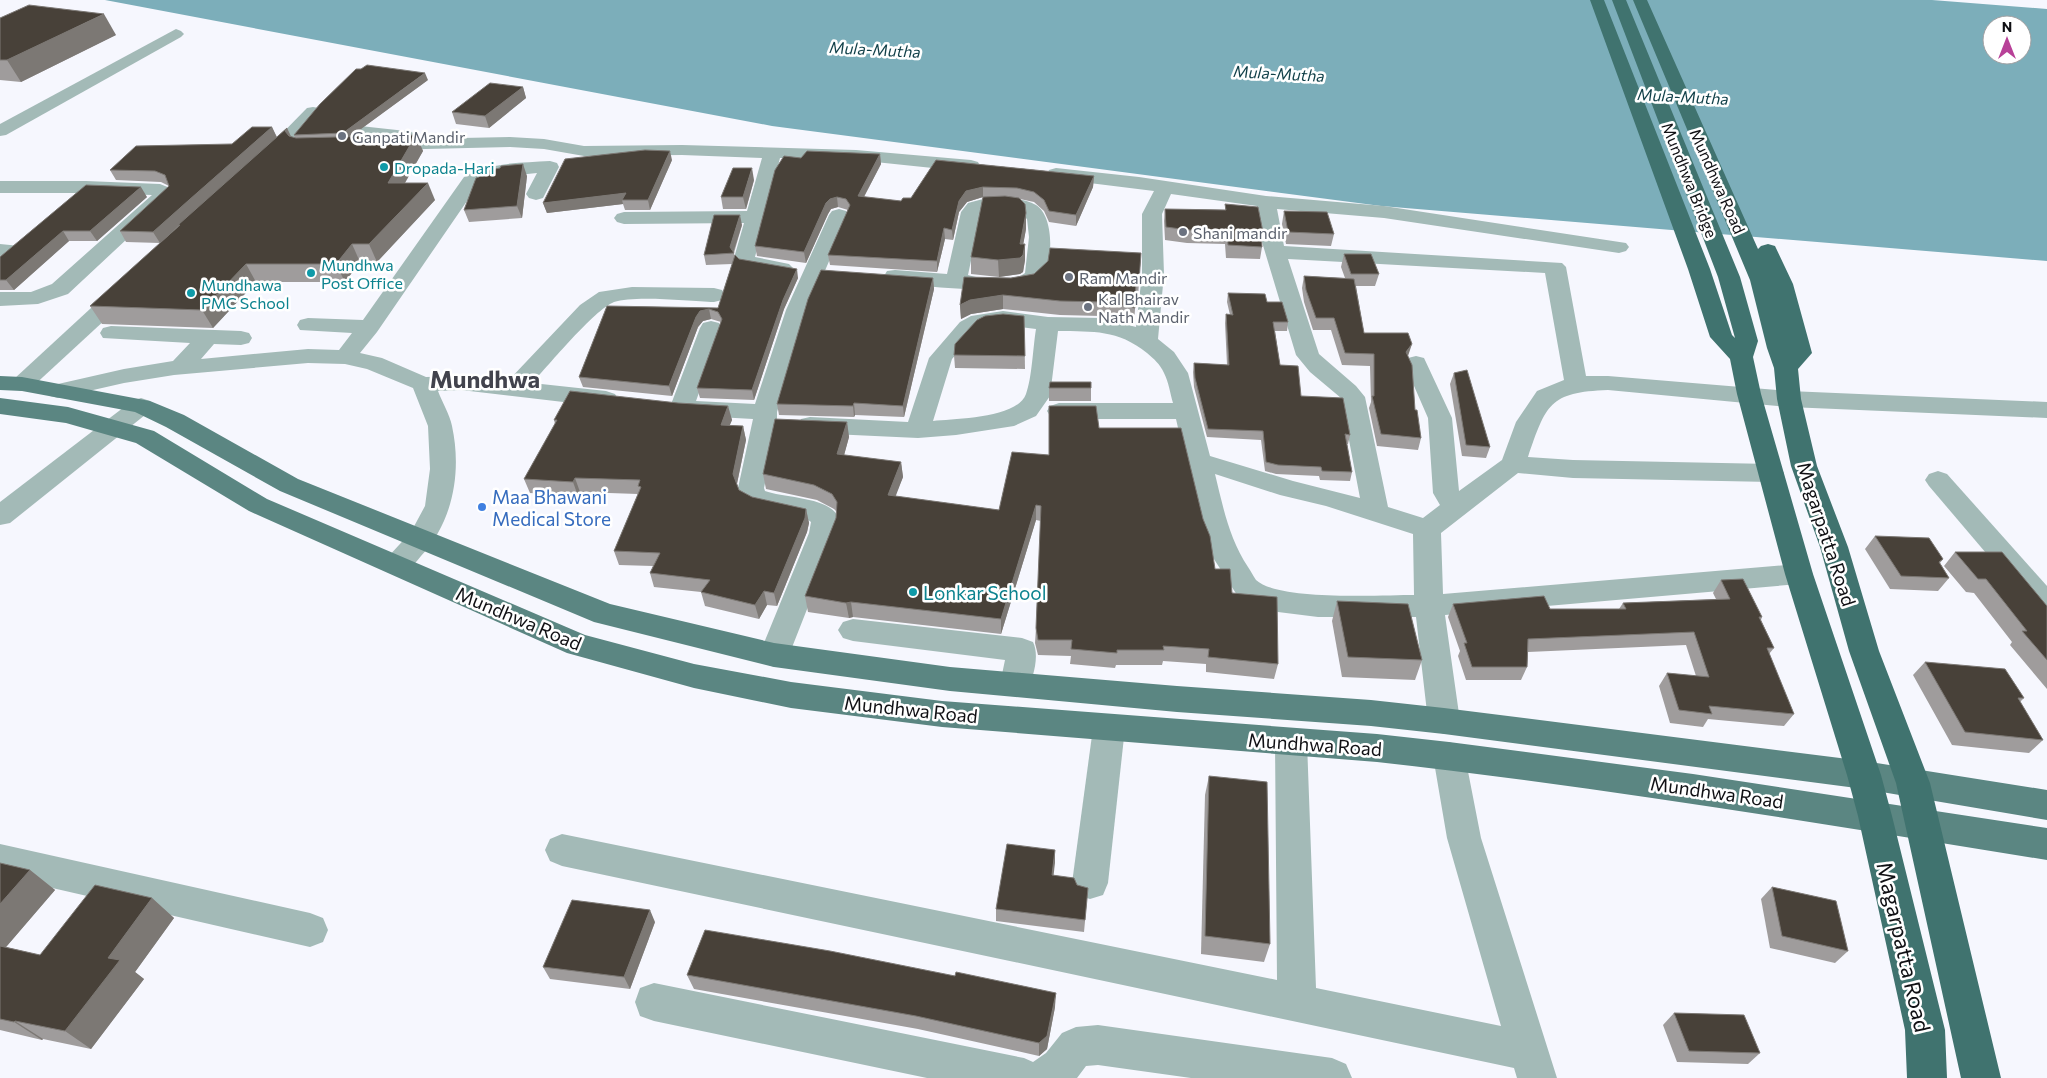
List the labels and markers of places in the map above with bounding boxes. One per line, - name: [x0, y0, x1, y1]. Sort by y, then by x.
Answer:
- place label: Ganpati Mandir: [352, 127, 466, 146]
- marker: Ganpati Mandir: [336, 130, 348, 142]
- place label: Dropada-Hari: [394, 158, 495, 177]
- marker: Dropada-Hari: [378, 161, 390, 173]
- place label: Shani mandir: [1193, 223, 1288, 242]
- marker: Shani mandir: [1177, 226, 1189, 238]
- place label: Mundhwa Post Office: [321, 255, 403, 292]
- marker: Mundhwa Post Office: [305, 267, 317, 279]
- place label: Ram Mandir: [1079, 268, 1168, 287]
- marker: Ram Mandir: [1063, 271, 1075, 283]
- place label: Mundhawa PMC School: [201, 275, 290, 312]
- marker: Mundhawa PMC School: [185, 287, 197, 299]
- place label: Kal Bhairav Nath Mandir: [1098, 289, 1190, 326]
- marker: Kal Bhairav Nath Mandir: [1082, 301, 1094, 313]
- place label: Maa Bhawani Medical Store: [492, 485, 611, 530]
- marker: Maa Bhawani Medical Store: [476, 501, 488, 513]
- place label: Lonkar School: [923, 581, 1047, 604]
- marker: Lonkar School: [907, 586, 919, 598]

